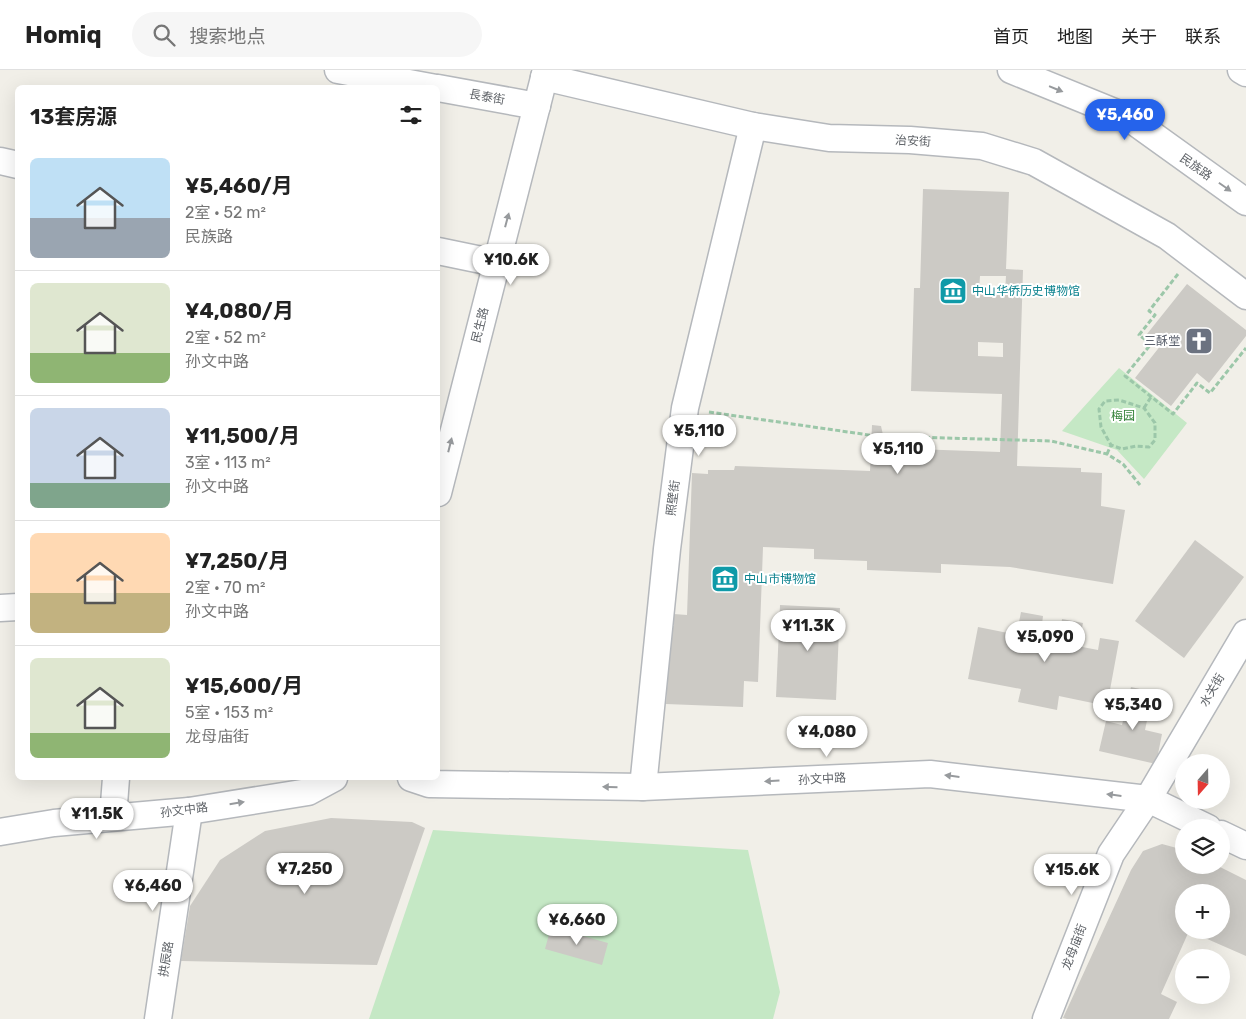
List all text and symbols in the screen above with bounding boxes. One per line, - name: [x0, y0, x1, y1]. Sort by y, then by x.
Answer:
- search box: [132, 12, 482, 57]
- text: Homiq: [25, 21, 102, 49]
- icon: search: [150, 21, 178, 49]
- text: 搜索地点: [190, 25, 266, 48]
- text: 首页: [993, 26, 1029, 48]
- text: 地图: [1057, 26, 1093, 48]
- text: 关于: [1121, 26, 1157, 48]
- text: 联系: [1185, 26, 1221, 48]
- one-way arrow: [1049, 85, 1063, 93]
- street label: 長泰街: [468, 87, 506, 107]
- pin: ¥5,460: [1084, 98, 1166, 141]
- icon: filters: [397, 101, 425, 129]
- text: 13套房源: [30, 104, 117, 129]
- text: ¥5,460: [1096, 105, 1154, 124]
- street label: 治安街: [895, 133, 931, 149]
- street label: 民族路: [1177, 151, 1215, 183]
- text: ¥5,460/月: [185, 173, 293, 198]
- icon: home: [70, 178, 130, 238]
- one-way arrow: [1218, 182, 1232, 192]
- text: 2室 · 52 m²: [185, 203, 266, 222]
- one-way arrow: [503, 213, 511, 228]
- text: 民族路: [185, 227, 233, 246]
- pin: ¥10.6K: [470, 244, 552, 286]
- text: ¥10.6K: [483, 250, 539, 269]
- museum icon: 中山华侨历史博物馆: [938, 276, 968, 306]
- place label: 中山华侨历史博物馆: [972, 284, 1080, 298]
- text: ¥4,080/月: [185, 298, 294, 323]
- icon: home: [70, 303, 130, 363]
- street label: 民生路: [469, 306, 491, 344]
- church icon: 三酥堂: [1184, 326, 1214, 356]
- text: 2室 · 52 m²: [185, 328, 266, 347]
- place label: 三酥堂: [1144, 334, 1180, 348]
- text: 孙文中路: [185, 352, 249, 371]
- park label: 梅园: [1111, 409, 1135, 423]
- pin: ¥5,110: [658, 414, 740, 457]
- text: ¥5,110: [673, 421, 725, 440]
- text: ¥11,500/月: [185, 423, 300, 448]
- icon: home: [70, 428, 130, 488]
- pin: ¥5,110: [857, 432, 939, 475]
- one-way arrow: [446, 438, 454, 453]
- text: ¥5,110: [872, 439, 924, 458]
- text: 3室 · 113 m²: [185, 453, 271, 472]
- text: 孙文中路: [185, 477, 249, 496]
- street label: 照壁街: [664, 479, 682, 517]
- text: ¥7,250/月: [185, 548, 289, 573]
- icon: home: [70, 553, 130, 613]
- museum icon: 中山市博物馆: [710, 564, 740, 594]
- place label: 中山市博物馆: [744, 572, 816, 586]
- text: 2室 · 70 m²: [185, 578, 265, 597]
- text: 孙文中路: [185, 602, 249, 621]
- pin: ¥11.3K: [767, 610, 849, 652]
- text: ¥11.3K: [782, 616, 834, 635]
- pin: ¥5,090: [1004, 620, 1086, 663]
- text: ¥5,090: [1016, 627, 1074, 646]
- street label: 水关街: [1197, 671, 1227, 709]
- text: ¥15,600/月: [185, 673, 303, 698]
- icon: home: [70, 678, 130, 738]
- pin: ¥5,340: [1092, 688, 1174, 731]
- text: ¥5,340: [1104, 695, 1162, 714]
- text: 5室 · 153 m²: [185, 703, 273, 722]
- pin: ¥4,080: [786, 716, 868, 758]
- text: ¥4,080: [798, 722, 856, 741]
- text: 龙母庙街: [185, 727, 249, 746]
- north arrow: [1175, 754, 1230, 809]
- map controls: [1175, 754, 1230, 1004]
- street label: 孙文中路: [798, 771, 846, 787]
- one-way arrow: [944, 772, 960, 780]
- one-way arrow: [764, 778, 780, 786]
- one-way arrow: [602, 783, 618, 791]
- one-way arrow: [1105, 791, 1121, 799]
- pin: ¥11.5K: [56, 798, 138, 840]
- one-way arrow: [229, 799, 245, 807]
- street label: 孙文中路: [159, 800, 209, 820]
- text: ¥11.5K: [71, 804, 123, 823]
- button: layers: [1175, 819, 1230, 874]
- pin: ¥7,250: [264, 852, 346, 895]
- pin: ¥15.6K: [1031, 854, 1113, 896]
- text: ¥7,250: [277, 859, 333, 878]
- text: ¥15.6K: [1045, 860, 1099, 879]
- pin: ¥6,460: [112, 870, 194, 912]
- text: ¥6,460: [124, 876, 182, 895]
- button: +: [1175, 884, 1230, 939]
- pin: ¥6,660: [536, 904, 618, 946]
- text: ¥6,660: [548, 910, 606, 929]
- street label: 龙母庙街: [1059, 922, 1089, 972]
- street label: 拱辰路: [156, 940, 176, 978]
- button: −: [1175, 949, 1230, 1004]

